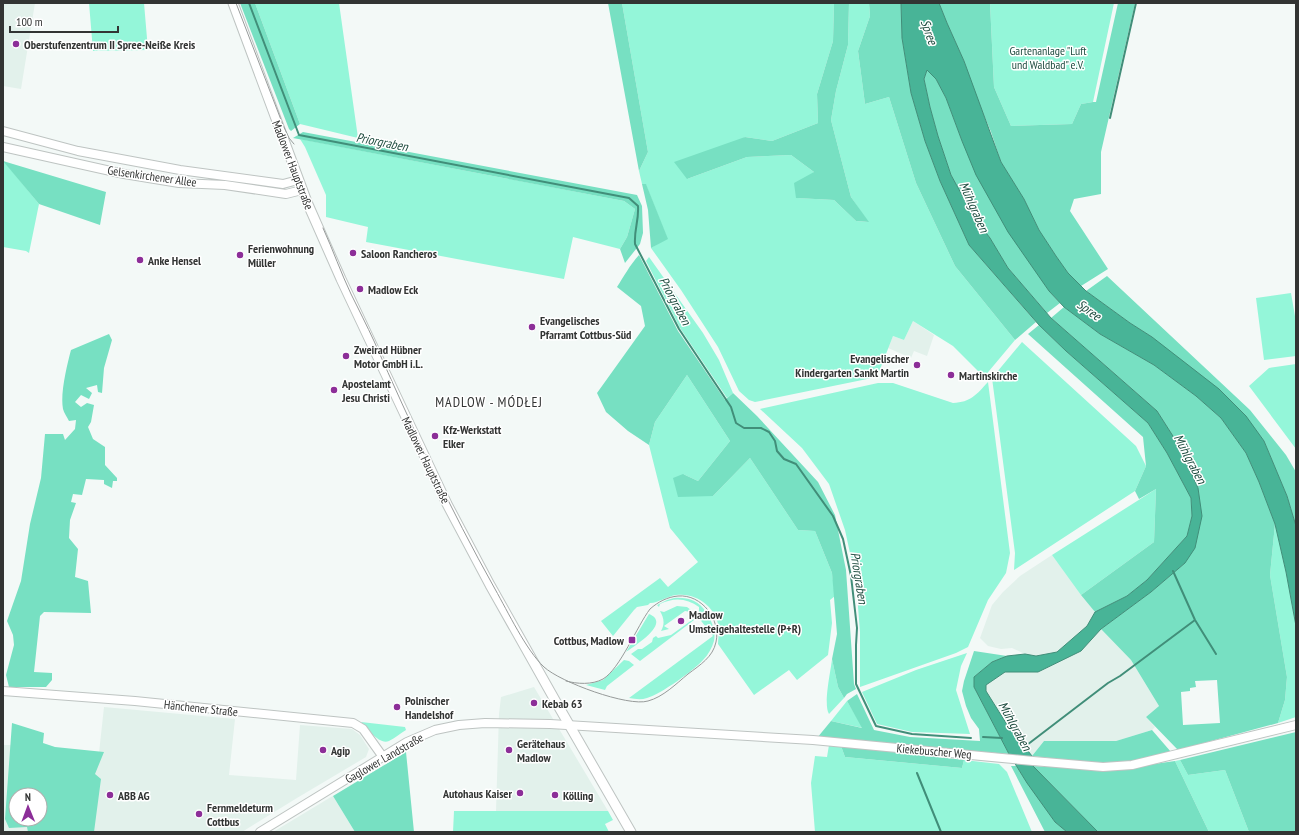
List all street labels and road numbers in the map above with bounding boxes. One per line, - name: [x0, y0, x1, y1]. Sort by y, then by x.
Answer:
- street label: Madlower Hauptstraße: [269, 118, 317, 212]
- street label: Gelsenkirchener Allee: [106, 162, 198, 190]
- street label: Madlower Hauptstraße: [399, 414, 453, 506]
- street label: Hänchener Straße: [163, 697, 239, 719]
- street label: Gaglower Landstraße: [342, 730, 426, 786]
- street label: Kiekebuscher Weg: [896, 740, 972, 762]

